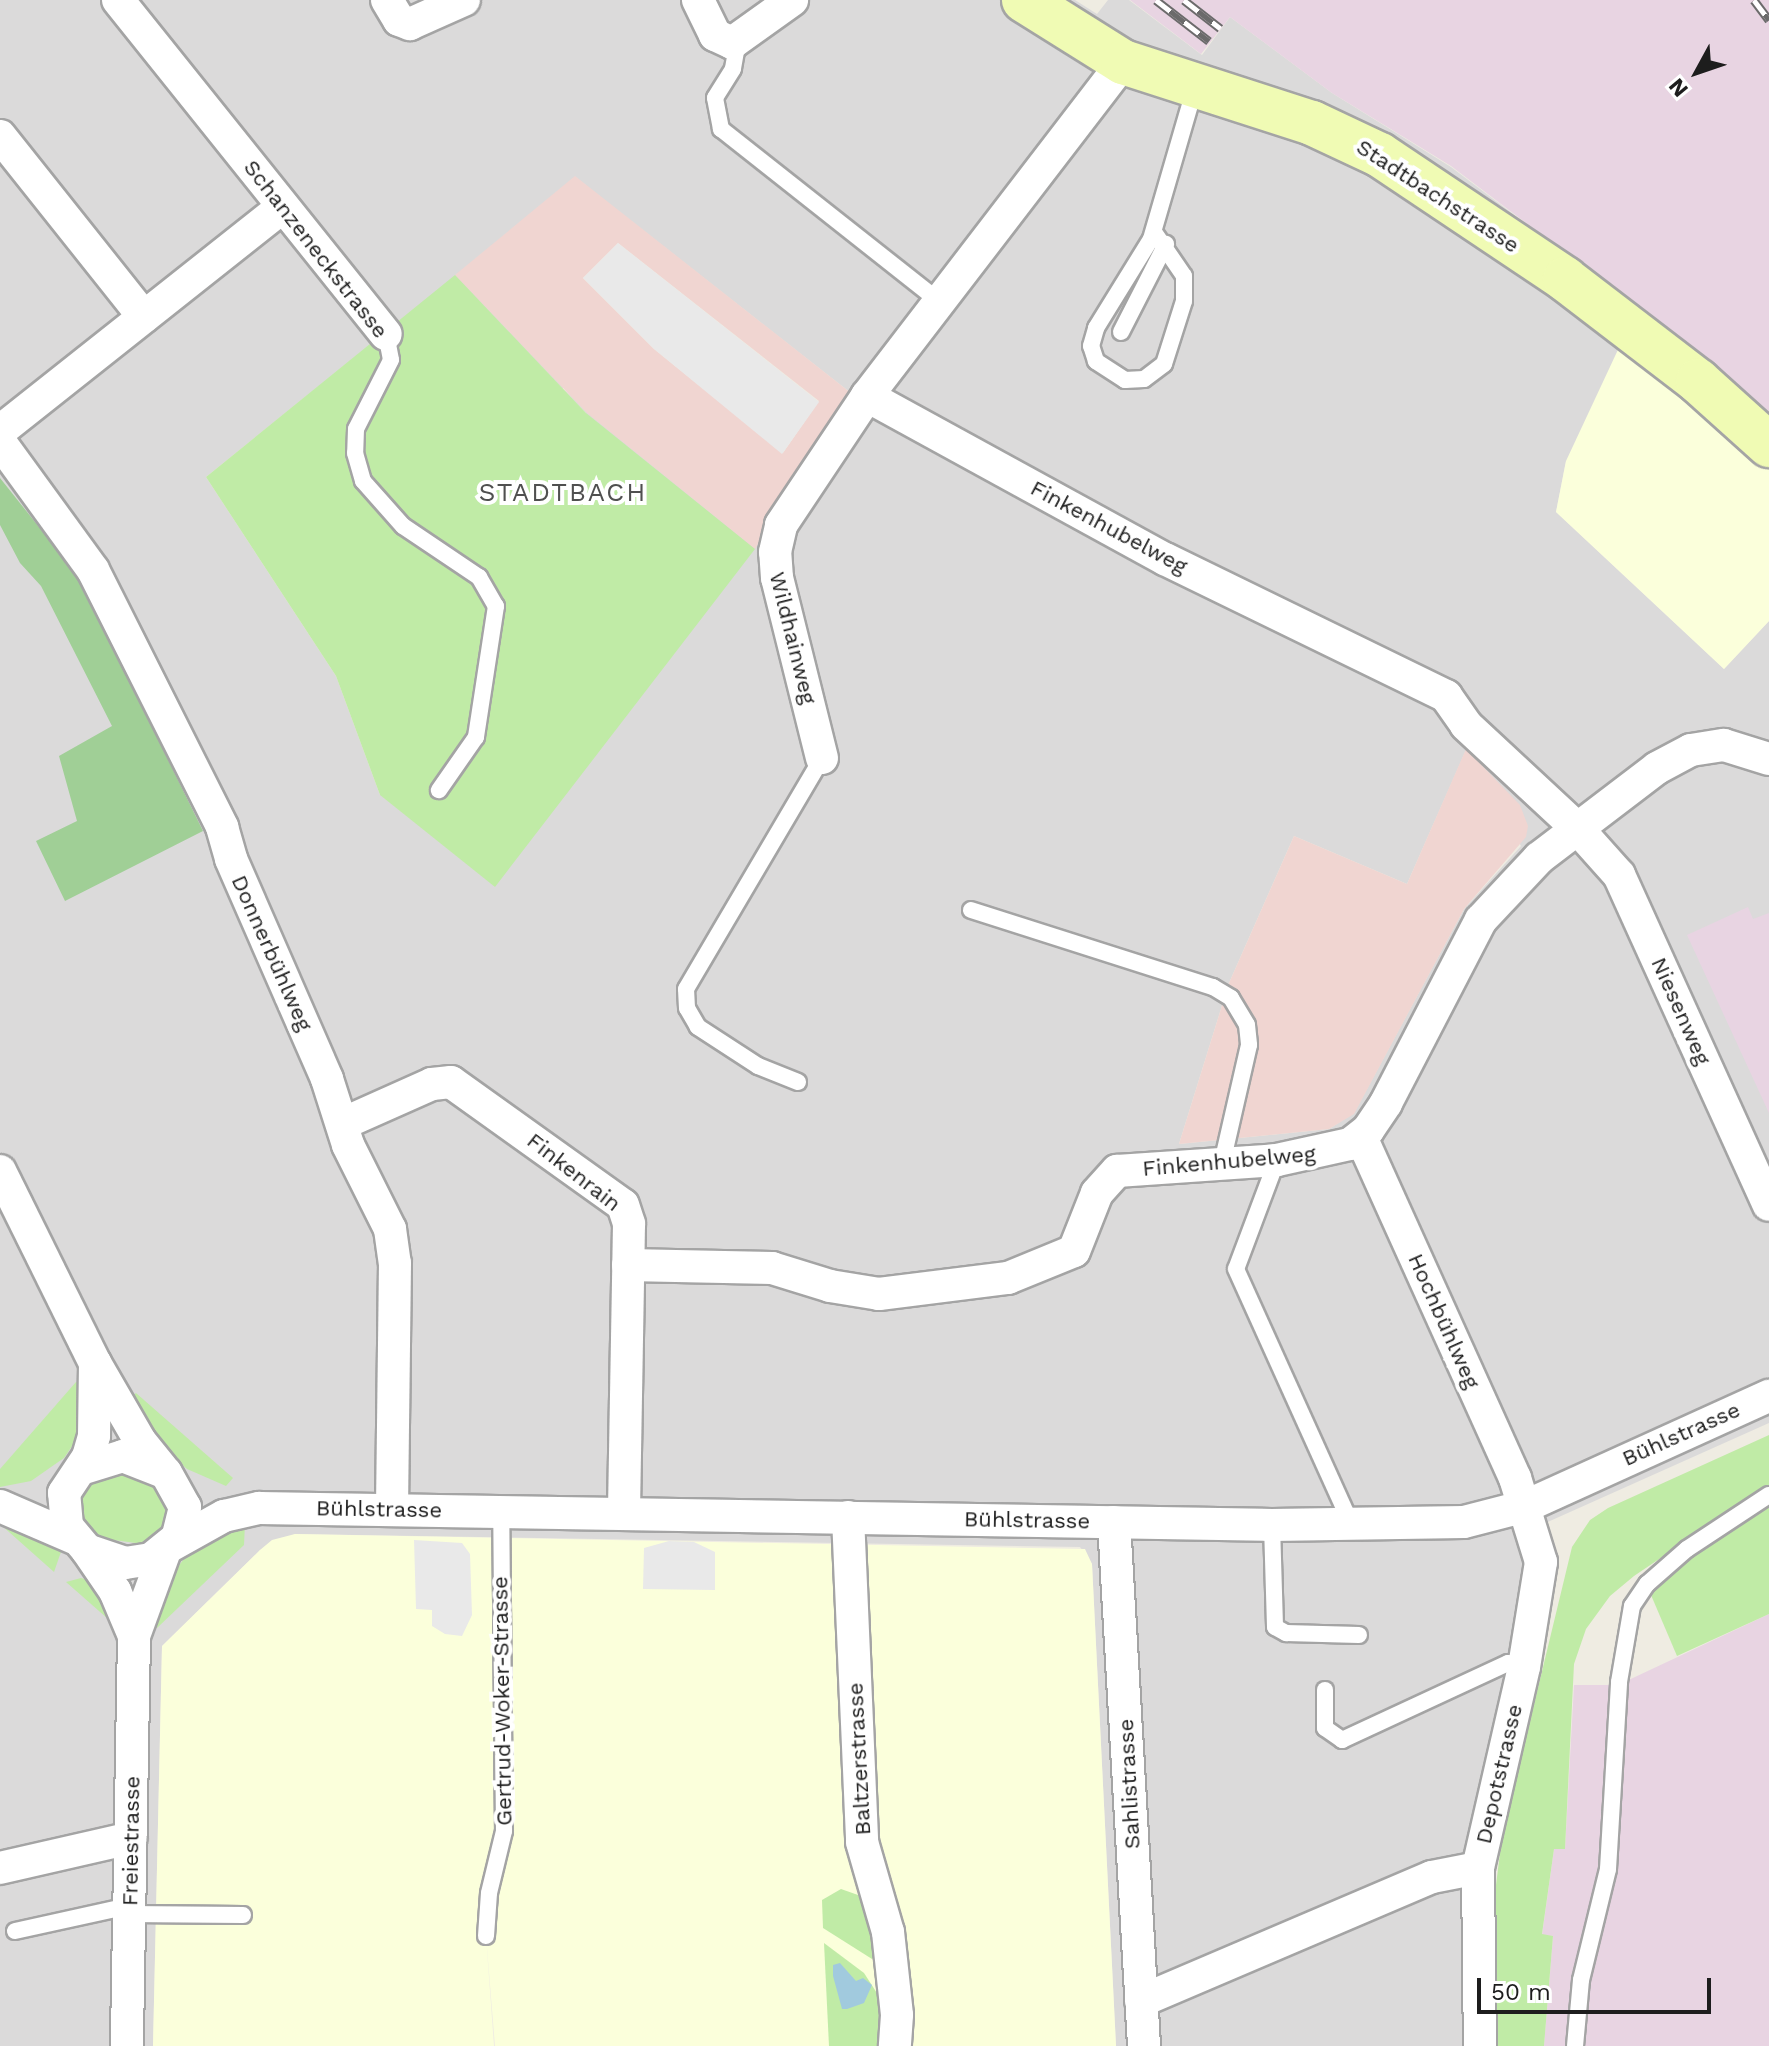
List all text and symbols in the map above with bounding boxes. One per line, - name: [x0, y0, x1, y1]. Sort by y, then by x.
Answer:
- north arrow: [1657, 32, 1737, 112]
- text: N: [1663, 73, 1693, 102]
- street label: Stadtbachstrasse: [1352, 134, 1524, 258]
- street label: Schanzeneckstrasse: [238, 155, 394, 343]
- street label: Finkenhubelweg: [1026, 475, 1192, 579]
- district label: STADTBACH: [479, 477, 647, 509]
- street label: Wildhainweg: [764, 569, 822, 707]
- street label: Donnerbühlweg: [226, 871, 318, 1035]
- street label: Niesenweg: [1646, 953, 1716, 1069]
- street label: Finkenrain: [522, 1127, 626, 1217]
- street label: Finkenhubelweg: [1141, 1140, 1317, 1182]
- street label: Hochbühlweg: [1402, 1249, 1486, 1393]
- street label: Bühlstrasse: [1618, 1396, 1744, 1472]
- street label: Bühlstrasse: [316, 1495, 442, 1523]
- street label: Bühlstrasse: [964, 1506, 1090, 1534]
- street label: Gertrud-Woker-Strasse: [487, 1576, 517, 1826]
- street label: Baltzerstrasse: [842, 1682, 876, 1836]
- street label: Depotstrasse: [1470, 1702, 1528, 1846]
- street label: Sahlistrasse: [1112, 1718, 1146, 1850]
- street label: Freiestrasse: [117, 1776, 145, 1906]
- scale bar: [1481, 1962, 1715, 2012]
- text: 50 m: [1491, 1978, 1551, 2006]

